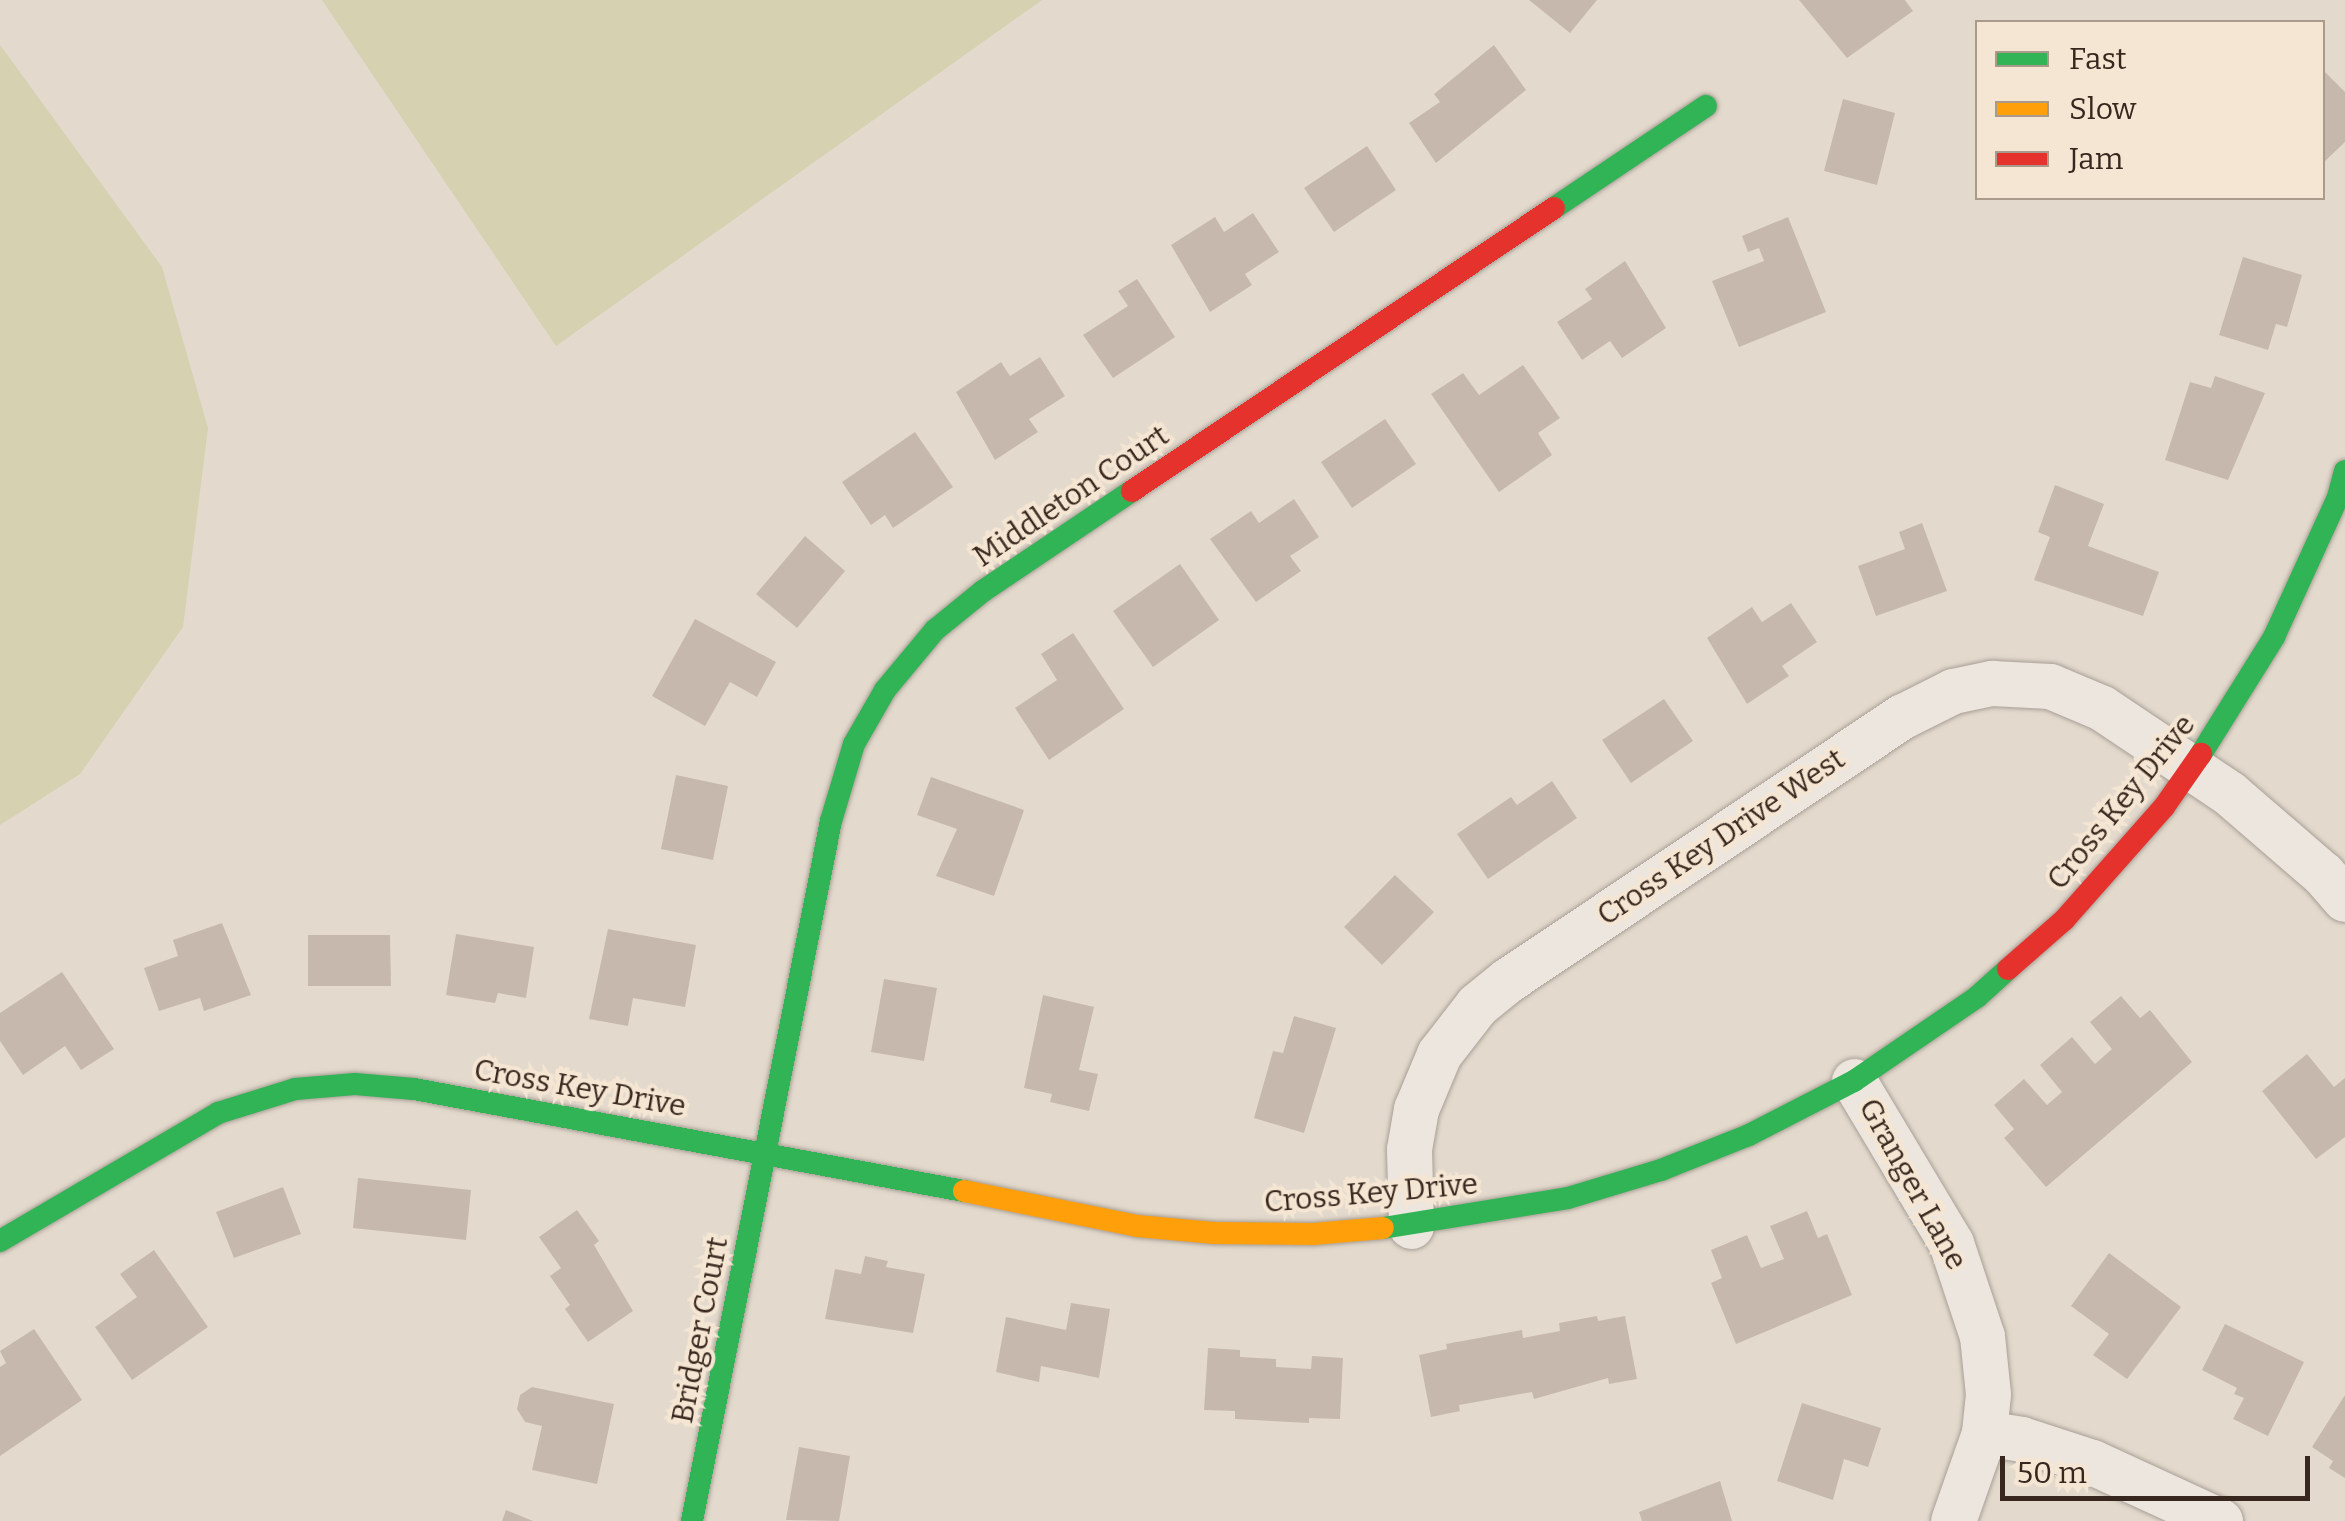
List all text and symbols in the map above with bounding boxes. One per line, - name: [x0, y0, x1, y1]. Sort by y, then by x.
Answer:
- legend: [1975, 20, 2325, 200]
- text: Fast: [2069, 41, 2127, 77]
- text: Slow: [2069, 91, 2136, 127]
- text: Jam: [2069, 141, 2123, 177]
- street label: Middleton Court: [967, 417, 1175, 575]
- street label: Cross Key Drive: [2040, 707, 2202, 897]
- street label: Cross Key Drive West: [1590, 741, 1852, 933]
- street label: Cross Key Drive: [471, 1052, 689, 1124]
- street label: Granger Lane: [1851, 1092, 1975, 1276]
- street label: Cross Key Drive: [1263, 1166, 1479, 1220]
- street label: Bridger Court: [664, 1234, 736, 1426]
- scale bar: [2005, 1436, 2315, 1498]
- text: 50 m: [2017, 1455, 2087, 1491]

